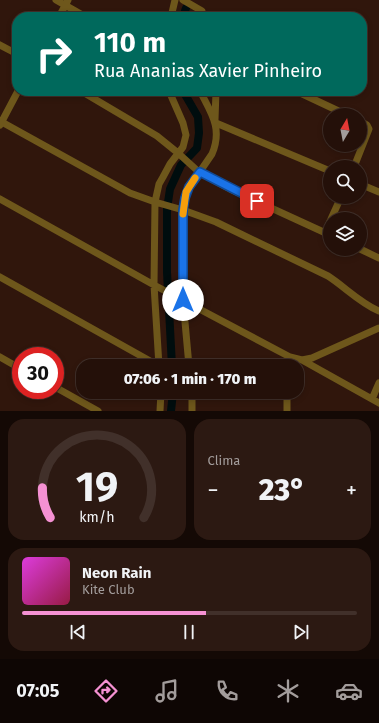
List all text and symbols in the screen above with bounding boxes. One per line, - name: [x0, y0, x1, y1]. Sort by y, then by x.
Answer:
- text: 110 m: [94, 26, 166, 59]
- icon: right: [28, 28, 80, 80]
- text: Rua Ananias Xavier Pinheiro: [94, 60, 322, 82]
- north arrow: [323, 108, 367, 152]
- map controls: [323, 108, 367, 256]
- button: search: [323, 160, 367, 204]
- pin: [240, 184, 274, 218]
- icon: arrive: [246, 190, 268, 212]
- button: layers: [323, 212, 367, 256]
- position arrow: [162, 279, 204, 321]
- speed limit sign: 30: [12, 347, 64, 399]
- text: 07:06 · 1 min · 170 m: [124, 370, 256, 388]
- text: Clima: [208, 453, 240, 468]
- text: 19: [75, 461, 118, 511]
- text: 23°: [259, 472, 306, 508]
- text: −: [208, 477, 219, 504]
- text: +: [346, 477, 357, 504]
- text: km/h: [79, 508, 114, 525]
- text: Neon Rain: [82, 564, 151, 582]
- text: Kite Club: [82, 582, 135, 597]
- icon: previous: [67, 621, 89, 643]
- icon: pause: [178, 621, 200, 643]
- icon: next: [290, 621, 312, 643]
- icon: directions: [92, 677, 120, 705]
- icon: music: [153, 677, 181, 705]
- icon: phone: [213, 677, 241, 705]
- icon: climate: [274, 677, 302, 705]
- icon: car: [335, 677, 363, 705]
- text: 07:05: [16, 680, 59, 702]

